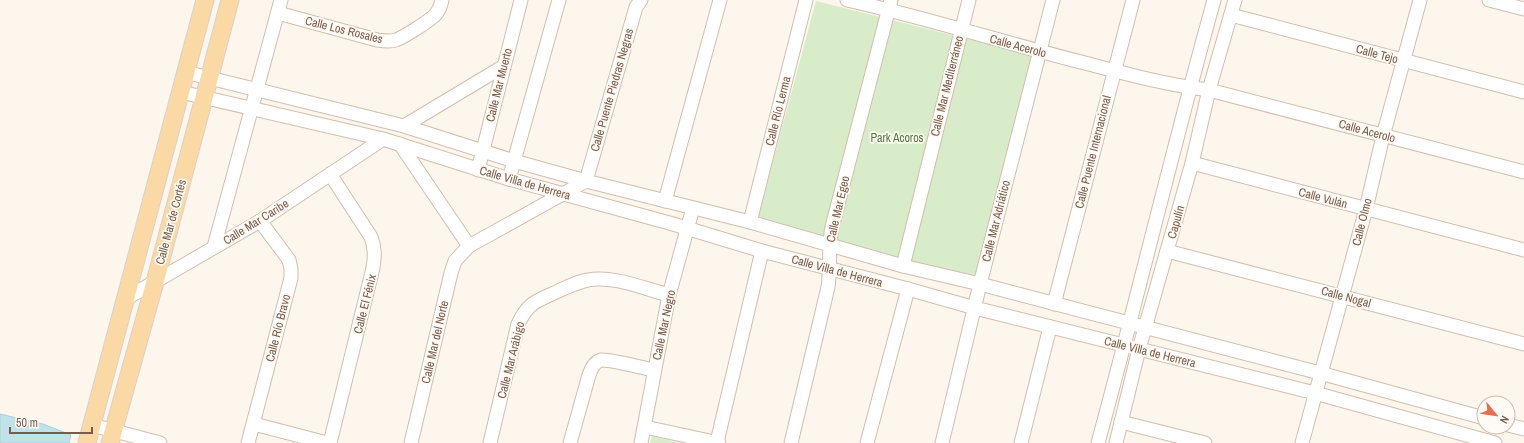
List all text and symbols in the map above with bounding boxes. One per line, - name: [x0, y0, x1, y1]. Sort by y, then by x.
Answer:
- street label: Calle Los Rosales: [304, 13, 384, 47]
- street label: Calle Puente Piedras Negras: [587, 26, 637, 153]
- street label: Calle Acerolo: [988, 31, 1048, 61]
- street label: Calle Mar Mediterráneo: [927, 34, 967, 138]
- street label: Calle Tejo: [1354, 41, 1400, 67]
- street label: Calle Mar Muerto: [482, 46, 516, 124]
- street label: Calle Río Lerma: [762, 74, 794, 147]
- street label: Calle Puente Internacional: [1071, 94, 1115, 210]
- street label: Calle Acerolo: [1337, 116, 1397, 146]
- park label: Park Acoros: [870, 130, 924, 146]
- street label: Calle Villa de Herrera: [478, 162, 573, 204]
- street label: Calle Mar Egeo: [823, 174, 853, 244]
- street label: Calle Mar de Cortés: [152, 178, 190, 266]
- street label: Calle Mar Adriático: [978, 178, 1014, 264]
- street label: Calle Vulán: [1297, 184, 1349, 212]
- street label: Calle Mar Caribe: [220, 196, 292, 248]
- street label: Calle Olmo: [1348, 196, 1376, 248]
- street label: Capulín: [1164, 203, 1188, 241]
- street label: Calle Villa de Herrera: [790, 251, 885, 291]
- street label: Calle El Fénix: [350, 273, 380, 335]
- street label: Calle Nogal: [1319, 283, 1373, 311]
- street label: Calle Mar Negro: [649, 288, 679, 362]
- street label: Calle Río Bravo: [262, 293, 294, 363]
- street label: Calle Mar del Norte: [418, 299, 452, 385]
- street label: Calle Mar Arábigo: [494, 320, 528, 400]
- street label: Calle Villa de Herrera: [1103, 333, 1198, 371]
- north arrow: [1476, 395, 1516, 435]
- scale bar: [10, 409, 92, 435]
- text: N: [1497, 414, 1512, 426]
- text: 50 m: [16, 415, 38, 431]

